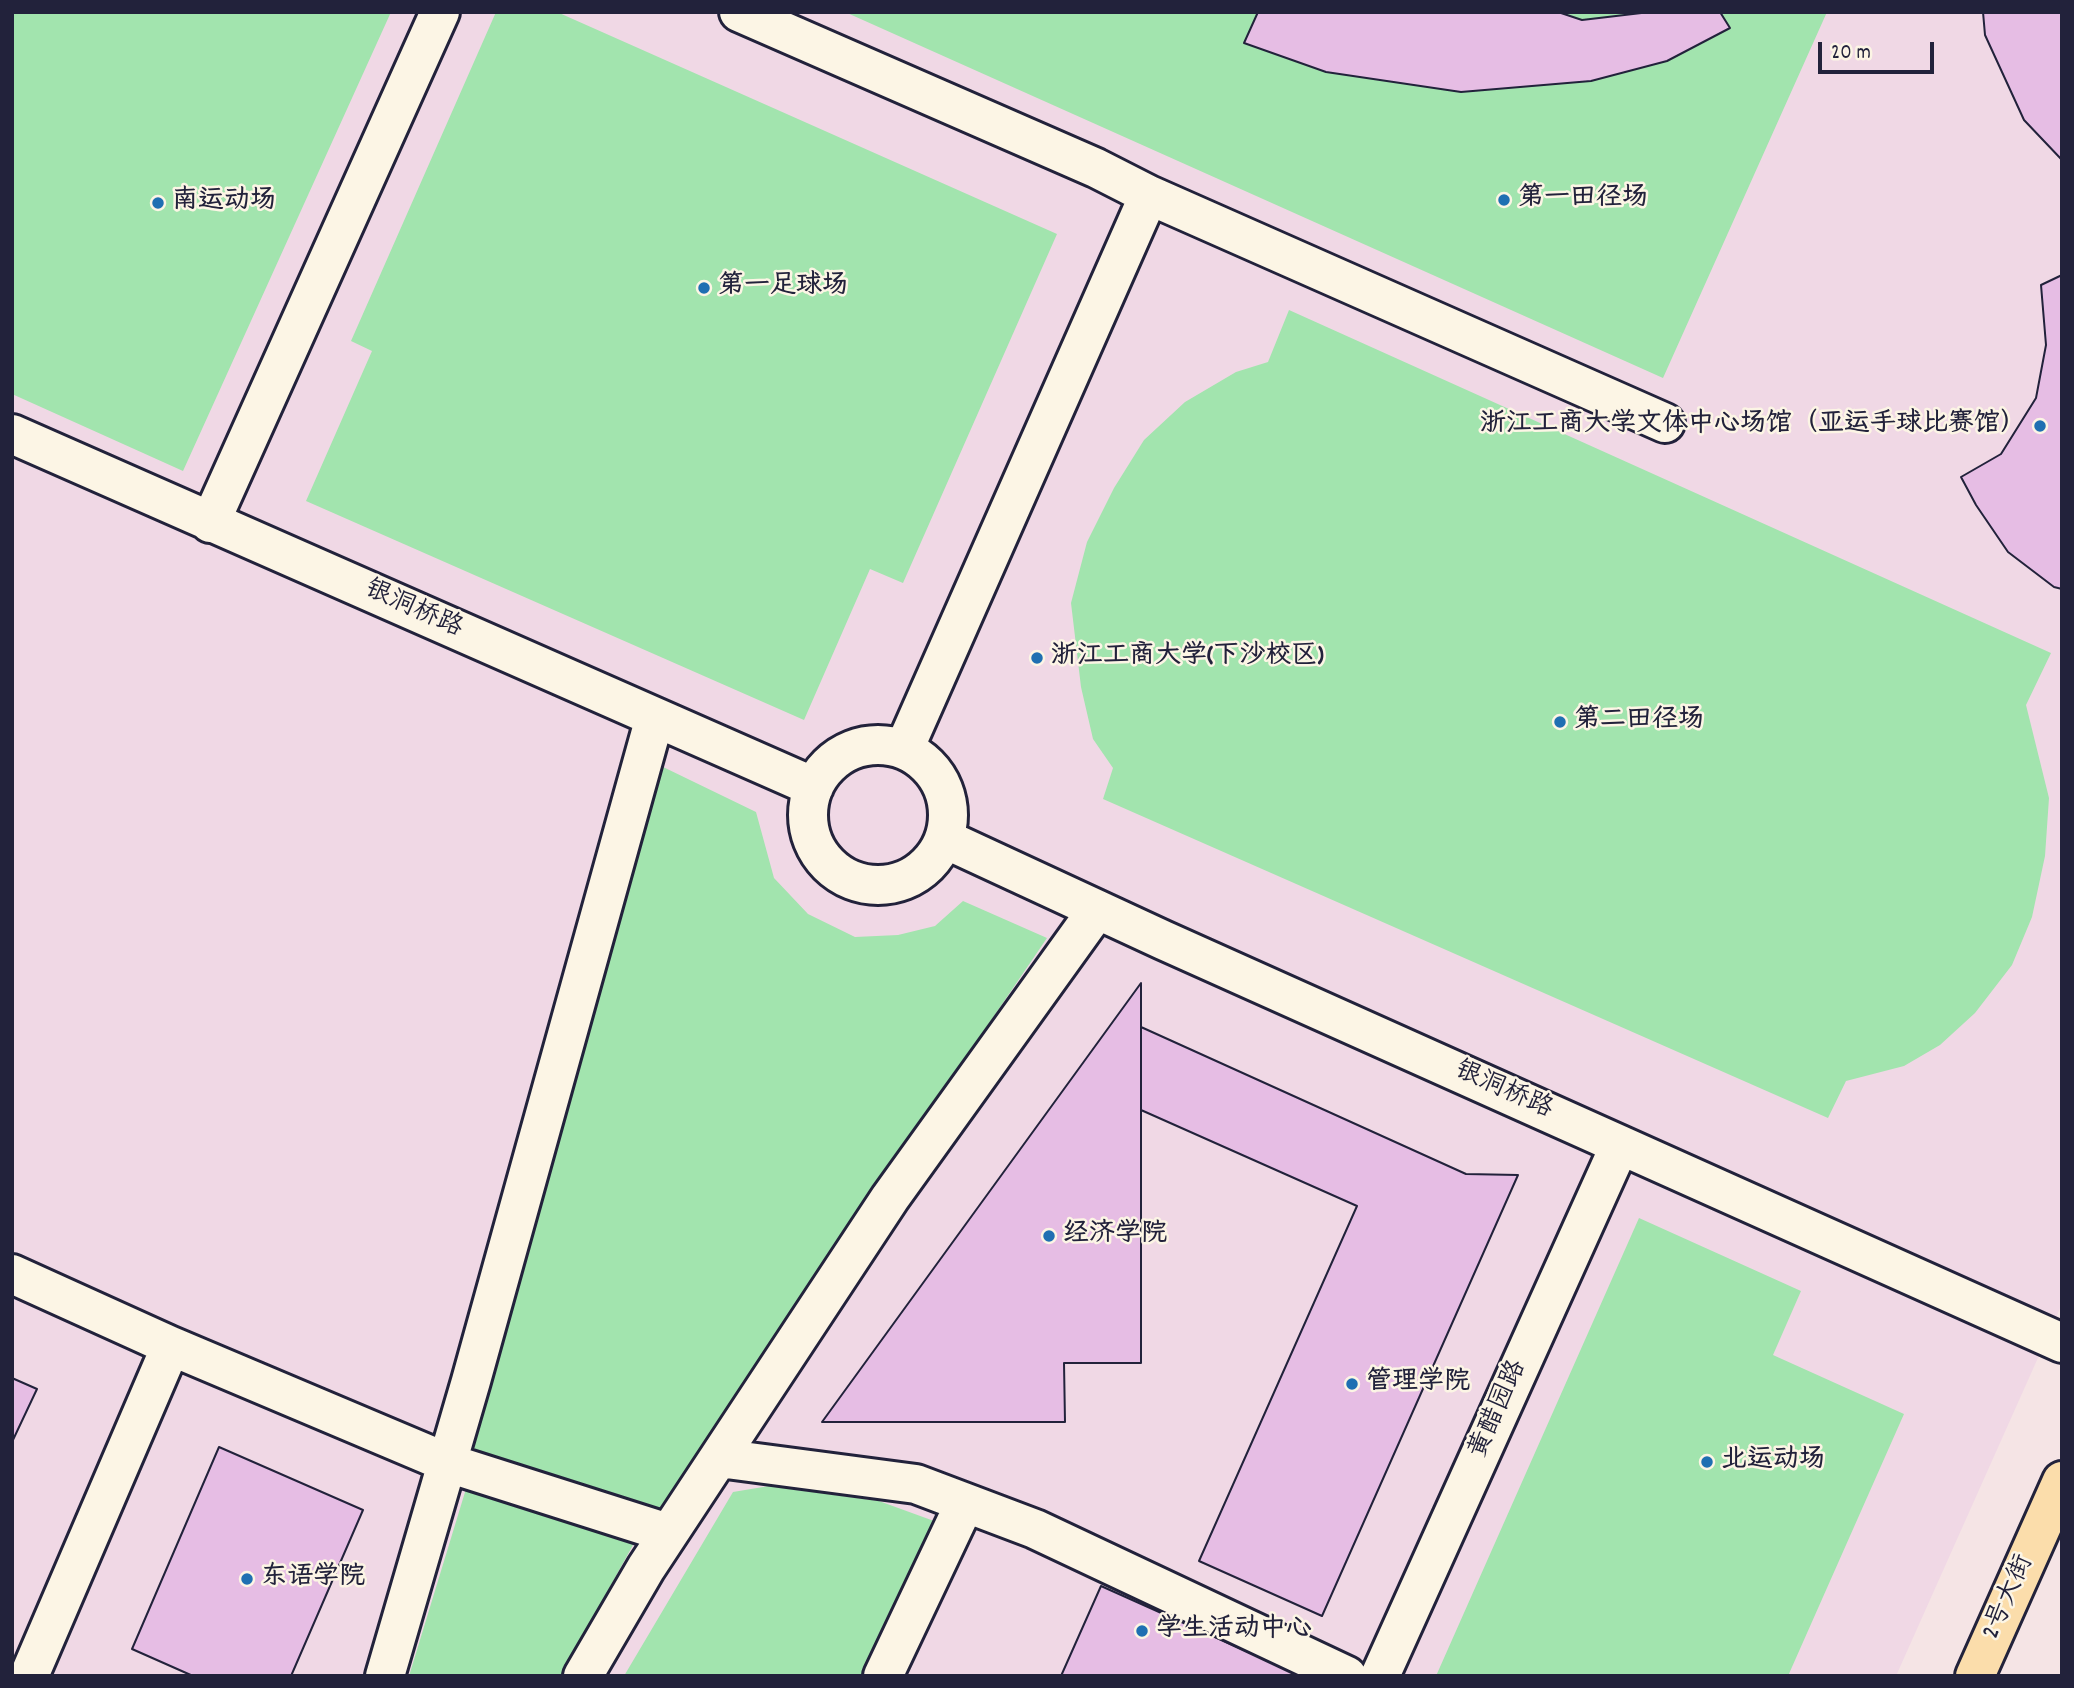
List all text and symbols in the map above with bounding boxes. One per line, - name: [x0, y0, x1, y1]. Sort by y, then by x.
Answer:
- scale bar: [1822, 28, 1938, 72]
- text: 20 m: [1831, 39, 1871, 69]
- place label: 第一田径场: [1518, 184, 1648, 216]
- place label: 南运动场: [172, 187, 276, 219]
- marker: 第一田径场: [1496, 192, 1512, 208]
- marker: 南运动场: [150, 195, 166, 211]
- place label: 第一足球场: [718, 272, 848, 304]
- marker: 第一足球场: [696, 280, 712, 296]
- place label: 浙江工商大学文体中心场馆（亚运手球比赛馆）: [1480, 410, 2026, 442]
- marker: 浙江工商大学文体中心场馆（亚运手球比赛馆）: [2032, 418, 2048, 434]
- street label: 银洞桥路: [359, 576, 467, 646]
- place label: 浙江工商大学(下沙校区): [1051, 642, 1324, 674]
- marker: 浙江工商大学(下沙校区): [1029, 650, 1045, 666]
- place label: 第二田径场: [1574, 706, 1704, 738]
- marker: 第二田径场: [1552, 714, 1568, 730]
- street label: 银洞桥路: [1449, 1057, 1557, 1127]
- place label: 经济学院: [1063, 1220, 1167, 1252]
- marker: 经济学院: [1041, 1228, 1057, 1244]
- street label: 黄醋园路: [1465, 1356, 1535, 1464]
- place label: 管理学院: [1366, 1368, 1470, 1400]
- marker: 管理学院: [1344, 1376, 1360, 1392]
- place label: 北运动场: [1721, 1446, 1825, 1478]
- marker: 北运动场: [1699, 1454, 1715, 1470]
- street label: 2号大街: [1978, 1551, 2042, 1645]
- place label: 东语学院: [261, 1563, 365, 1595]
- marker: 东语学院: [239, 1571, 255, 1587]
- place label: 学生活动中心: [1156, 1615, 1312, 1647]
- marker: 学生活动中心: [1134, 1623, 1150, 1639]

